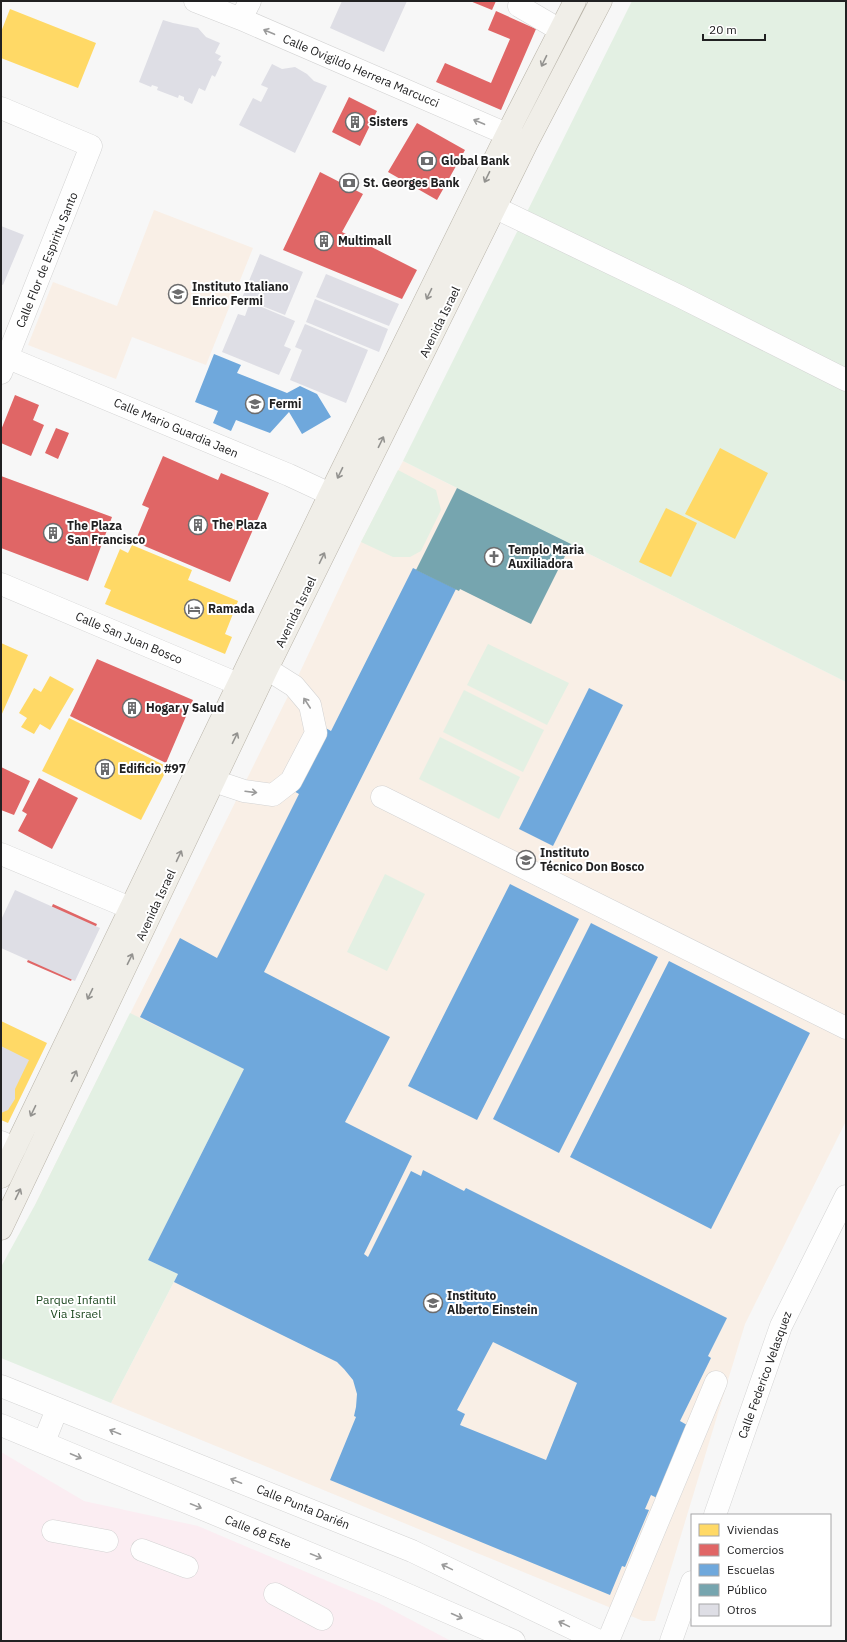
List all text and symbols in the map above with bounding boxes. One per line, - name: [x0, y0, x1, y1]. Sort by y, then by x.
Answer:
- scale bar: [703, 16, 765, 42]
- text: 20 m: [709, 22, 737, 37]
- one-way arrow: [264, 28, 276, 35]
- street label: Calle Ovigildo Herrera Marcucci: [281, 31, 442, 110]
- one-way arrow: [540, 54, 547, 66]
- building icon: Sisters: [344, 111, 366, 133]
- place label: Sisters: [369, 114, 408, 129]
- one-way arrow: [473, 118, 485, 125]
- bank icon: Global Bank: [416, 150, 438, 172]
- place label: Global Bank: [441, 153, 510, 168]
- one-way arrow: [482, 171, 490, 183]
- bank icon: St. Georges Bank: [338, 172, 360, 194]
- place label: St. Georges Bank: [363, 175, 460, 190]
- street label: Calle Flor de Espiritu Santo: [12, 189, 81, 330]
- building icon: Multimall: [313, 230, 335, 252]
- place label: Multimall: [338, 233, 392, 248]
- place label: Instituto Italiano Enrico Fermi: [192, 279, 289, 308]
- school or university icon: Instituto Italiano Enrico Fermi: [167, 283, 189, 305]
- street label: Avenida Israel: [416, 284, 463, 360]
- one-way arrow: [425, 287, 432, 299]
- school or university icon: Fermi: [244, 393, 266, 415]
- street label: Calle Mario Guardia Jaen: [112, 394, 241, 461]
- place label: Fermi: [269, 396, 301, 411]
- one-way arrow: [377, 437, 385, 449]
- one-way arrow: [336, 467, 343, 479]
- building icon: The Plaza: [187, 514, 209, 536]
- place label: The Plaza: [212, 517, 267, 532]
- place label: The Plaza San Francisco: [67, 518, 145, 547]
- building icon: The Plaza San Francisco: [42, 522, 64, 544]
- place label: Templo Maria Auxiliadora: [508, 542, 584, 571]
- church icon: Templo Maria Auxiliadora: [483, 546, 505, 568]
- one-way arrow: [319, 553, 326, 565]
- street label: Avenida Israel: [272, 574, 319, 650]
- hotel icon: Ramada: [183, 598, 205, 620]
- place label: Ramada: [208, 601, 255, 616]
- street label: Calle San Juan Bosco: [73, 608, 185, 667]
- building icon: Hogar y Salud: [121, 697, 143, 719]
- one-way arrow: [303, 697, 311, 709]
- place label: Hogar y Salud: [146, 700, 224, 715]
- one-way arrow: [232, 733, 239, 745]
- building icon: Edificio #97: [94, 758, 116, 780]
- place label: Edificio #97: [119, 761, 186, 776]
- one-way arrow: [244, 788, 257, 796]
- place label: Instituto Técnico Don Bosco: [540, 845, 645, 874]
- school or university icon: Instituto Técnico Don Bosco: [515, 849, 537, 871]
- one-way arrow: [176, 850, 183, 862]
- street label: Avenida Israel: [132, 867, 179, 943]
- one-way arrow: [127, 954, 134, 966]
- one-way arrow: [86, 987, 93, 999]
- one-way arrow: [71, 1071, 78, 1083]
- one-way arrow: [29, 1104, 37, 1116]
- one-way arrow: [15, 1188, 22, 1200]
- place label: Instituto Alberto Einstein: [447, 1288, 538, 1317]
- park label: Parque Infantil Via Israel: [36, 1292, 116, 1321]
- school or university icon: Instituto Alberto Einstein: [422, 1292, 444, 1314]
- street label: Calle Federico Velasquez: [735, 1309, 795, 1440]
- one-way arrow: [110, 1428, 122, 1436]
- one-way arrow: [69, 1453, 81, 1460]
- one-way arrow: [231, 1476, 243, 1484]
- street label: Calle Punta Darién: [254, 1481, 352, 1532]
- one-way arrow: [189, 1503, 201, 1510]
- street label: Calle 68 Este: [223, 1511, 294, 1552]
- legend: [691, 1514, 831, 1626]
- text: Viviendas: [727, 1522, 779, 1537]
- text: Comercios: [727, 1542, 784, 1557]
- one-way arrow: [309, 1552, 321, 1560]
- text: Escuelas: [727, 1562, 775, 1577]
- one-way arrow: [441, 1563, 453, 1571]
- text: Público: [727, 1582, 767, 1597]
- text: Otros: [727, 1602, 757, 1617]
- one-way arrow: [451, 1613, 463, 1620]
- one-way arrow: [558, 1620, 570, 1627]

